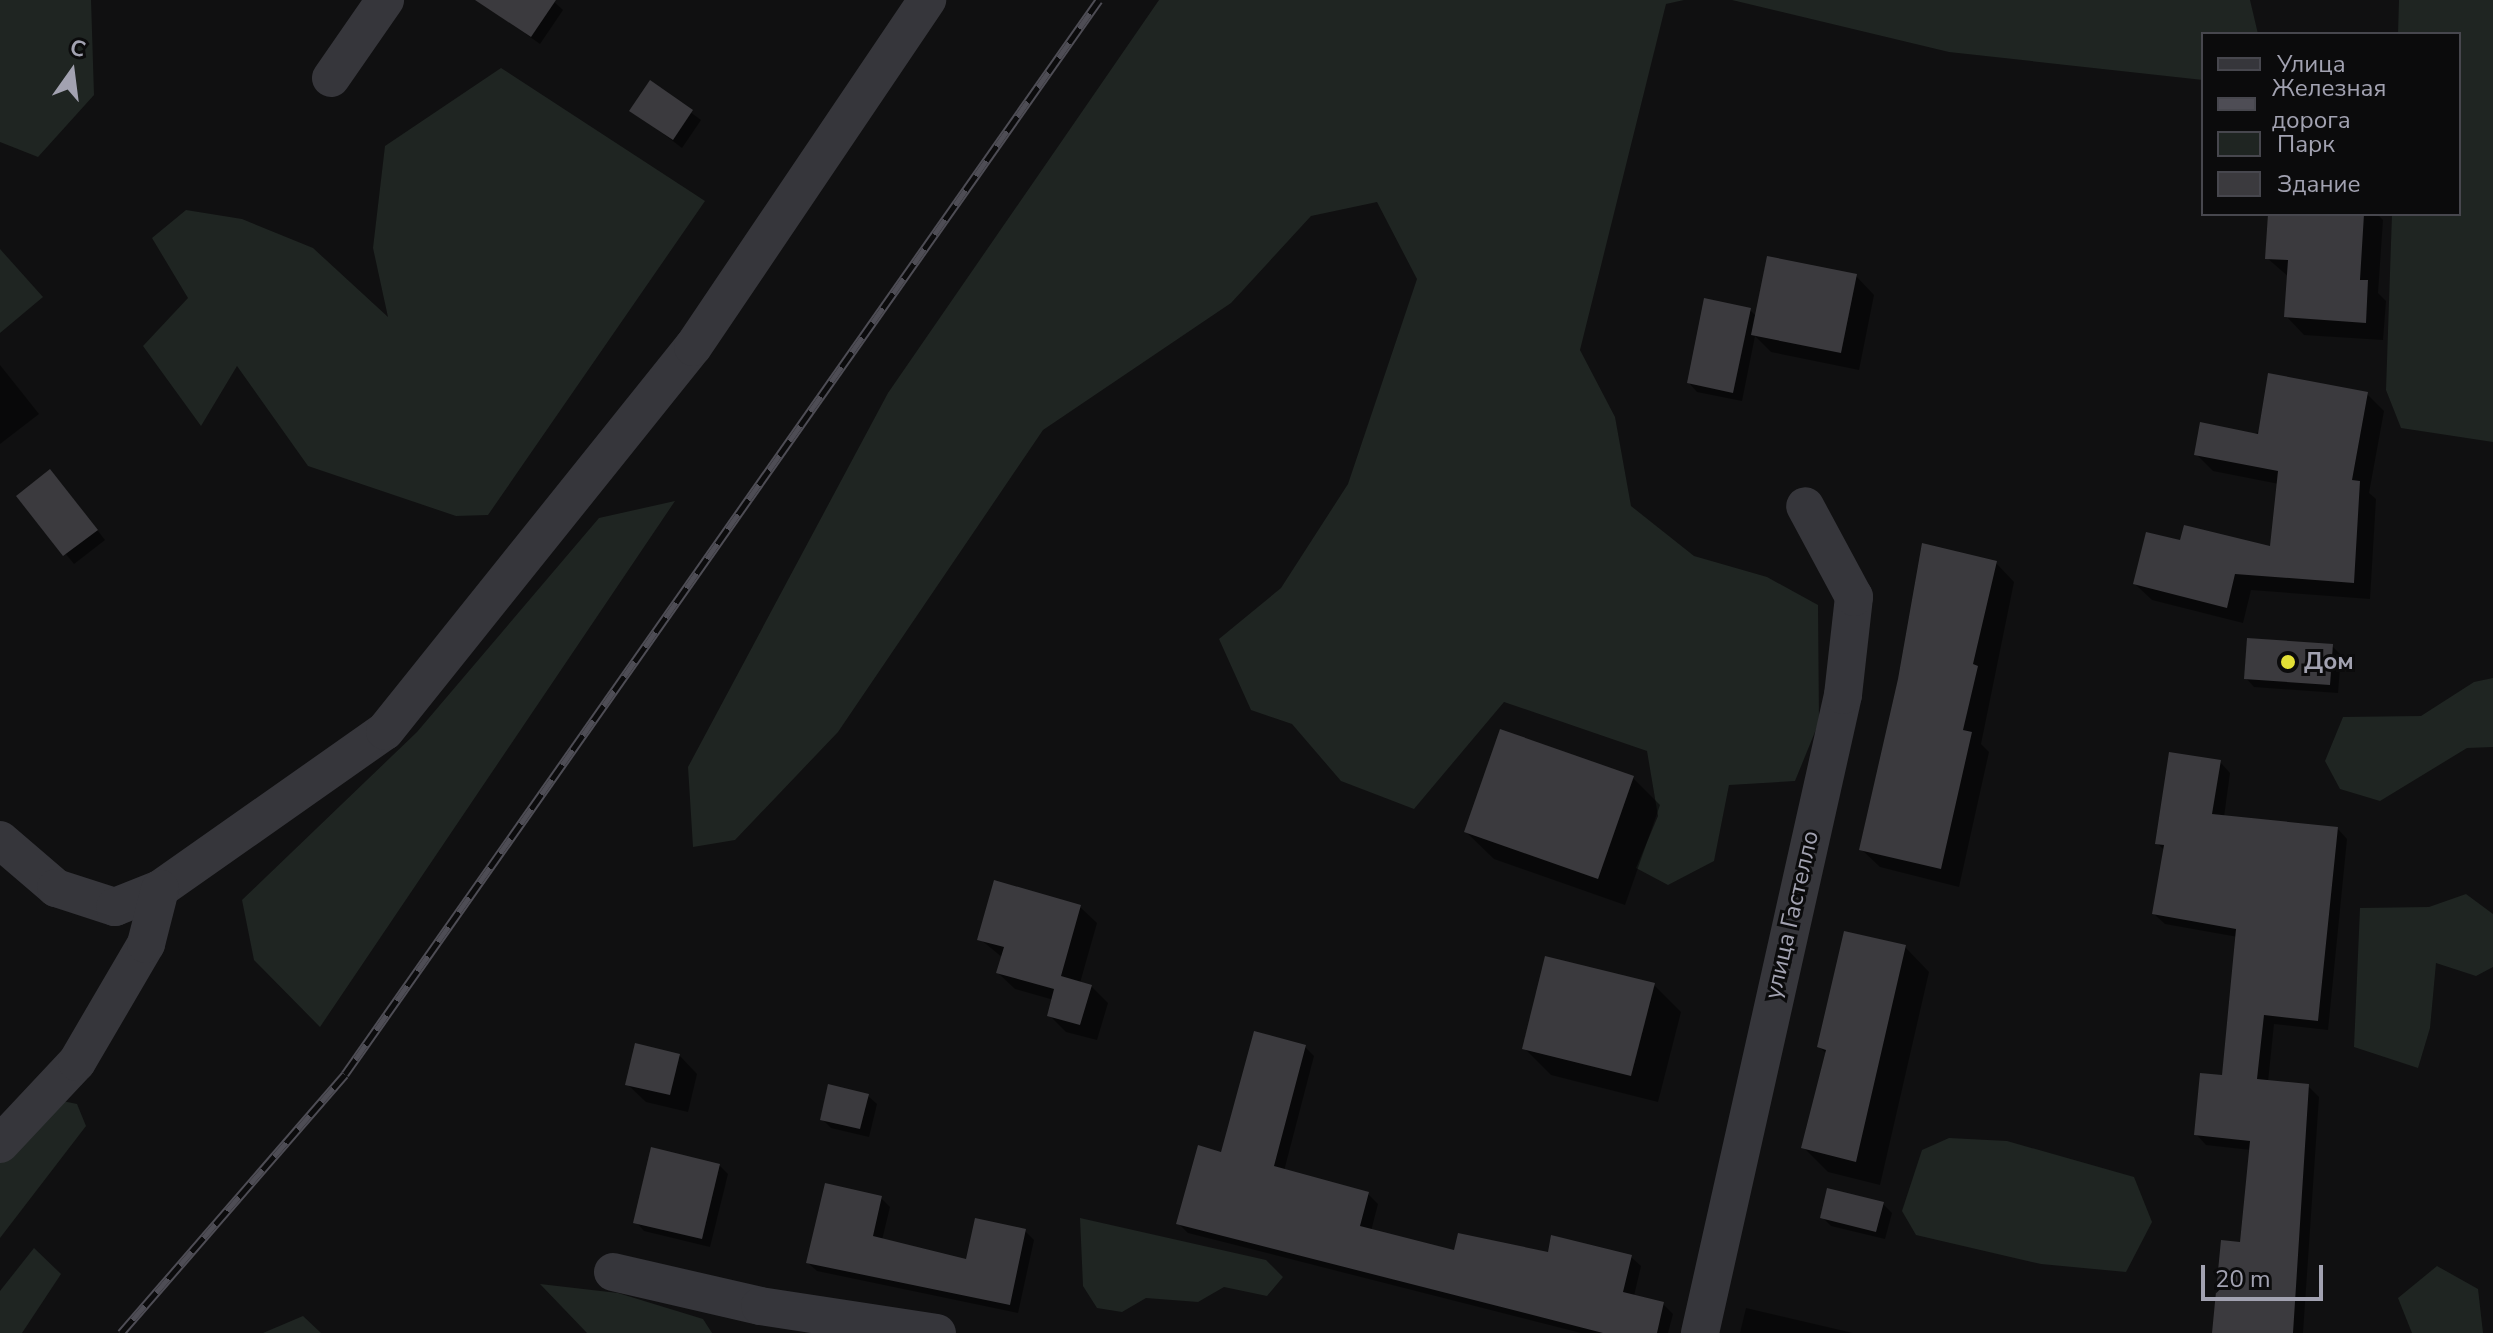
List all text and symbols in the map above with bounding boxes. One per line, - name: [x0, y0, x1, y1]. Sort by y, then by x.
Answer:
- north arrow: [32, 32, 112, 112]
- text: С: [67, 32, 89, 65]
- legend: [2201, 32, 2461, 216]
- text: Улица: [2277, 48, 2346, 80]
- text: Железная дорога: [2272, 72, 2386, 136]
- text: Парк: [2277, 128, 2335, 160]
- text: Здание: [2277, 168, 2361, 200]
- place label: Дом: [2304, 648, 2354, 676]
- marker: Дом: [2279, 653, 2297, 671]
- street label: улица Гастелло: [1759, 828, 1825, 1002]
- scale bar: [2205, 1249, 2327, 1299]
- text: 20 m: [2215, 1263, 2271, 1295]

